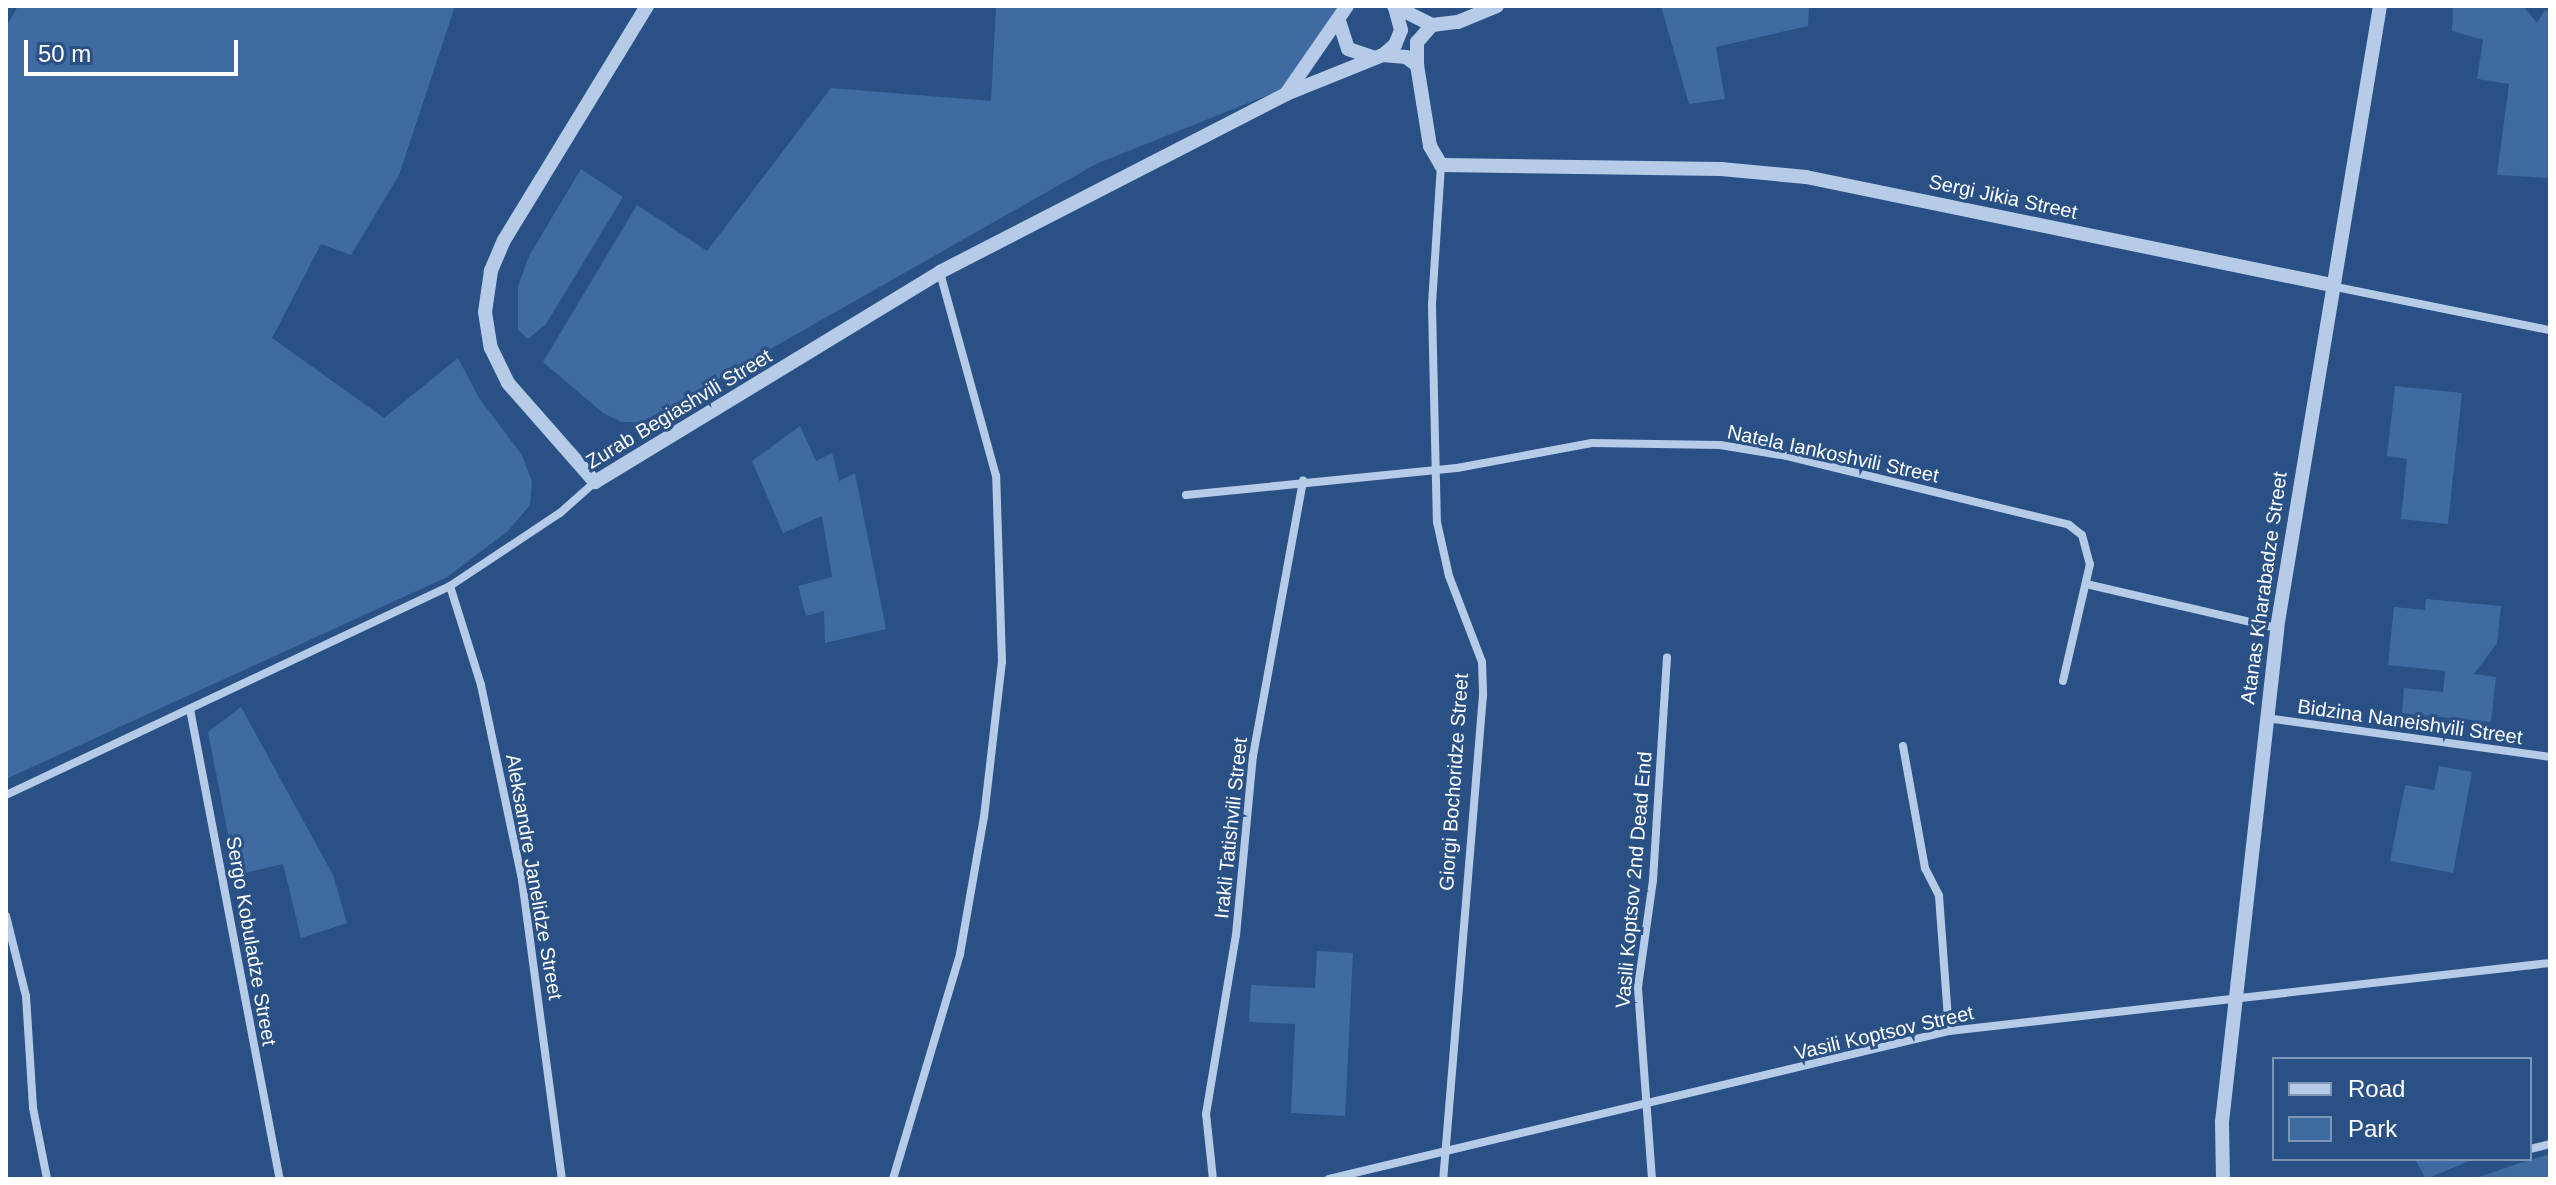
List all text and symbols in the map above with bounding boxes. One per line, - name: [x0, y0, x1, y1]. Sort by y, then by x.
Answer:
- scale bar: [28, 24, 242, 74]
- text: 50 m: [38, 40, 91, 67]
- street label: Sergi Jikia Street: [1927, 170, 2079, 224]
- street label: Zurab Begiashvili Street: [582, 344, 776, 474]
- street label: Natela Iankoshvili Street: [1725, 420, 1941, 488]
- street label: Atanas Kharabadze Street: [2236, 470, 2292, 706]
- street label: Giorgi Bochoridze Street: [1434, 672, 1474, 892]
- street label: Bidzina Naneishvili Street: [2296, 694, 2524, 750]
- street label: Irakli Tatishvili Street: [1210, 736, 1252, 920]
- street label: Vasili Koptsov 2nd Dead End: [1611, 751, 1657, 1009]
- street label: Aleksandre Janelidze Street: [501, 752, 567, 1002]
- street label: Sergo Kobuladze Street: [221, 834, 281, 1048]
- street label: Vasili Koptsov Street: [1792, 1001, 1976, 1065]
- legend: [2272, 1057, 2532, 1161]
- text: Road: [2348, 1075, 2405, 1102]
- text: Park: [2348, 1115, 2397, 1142]

